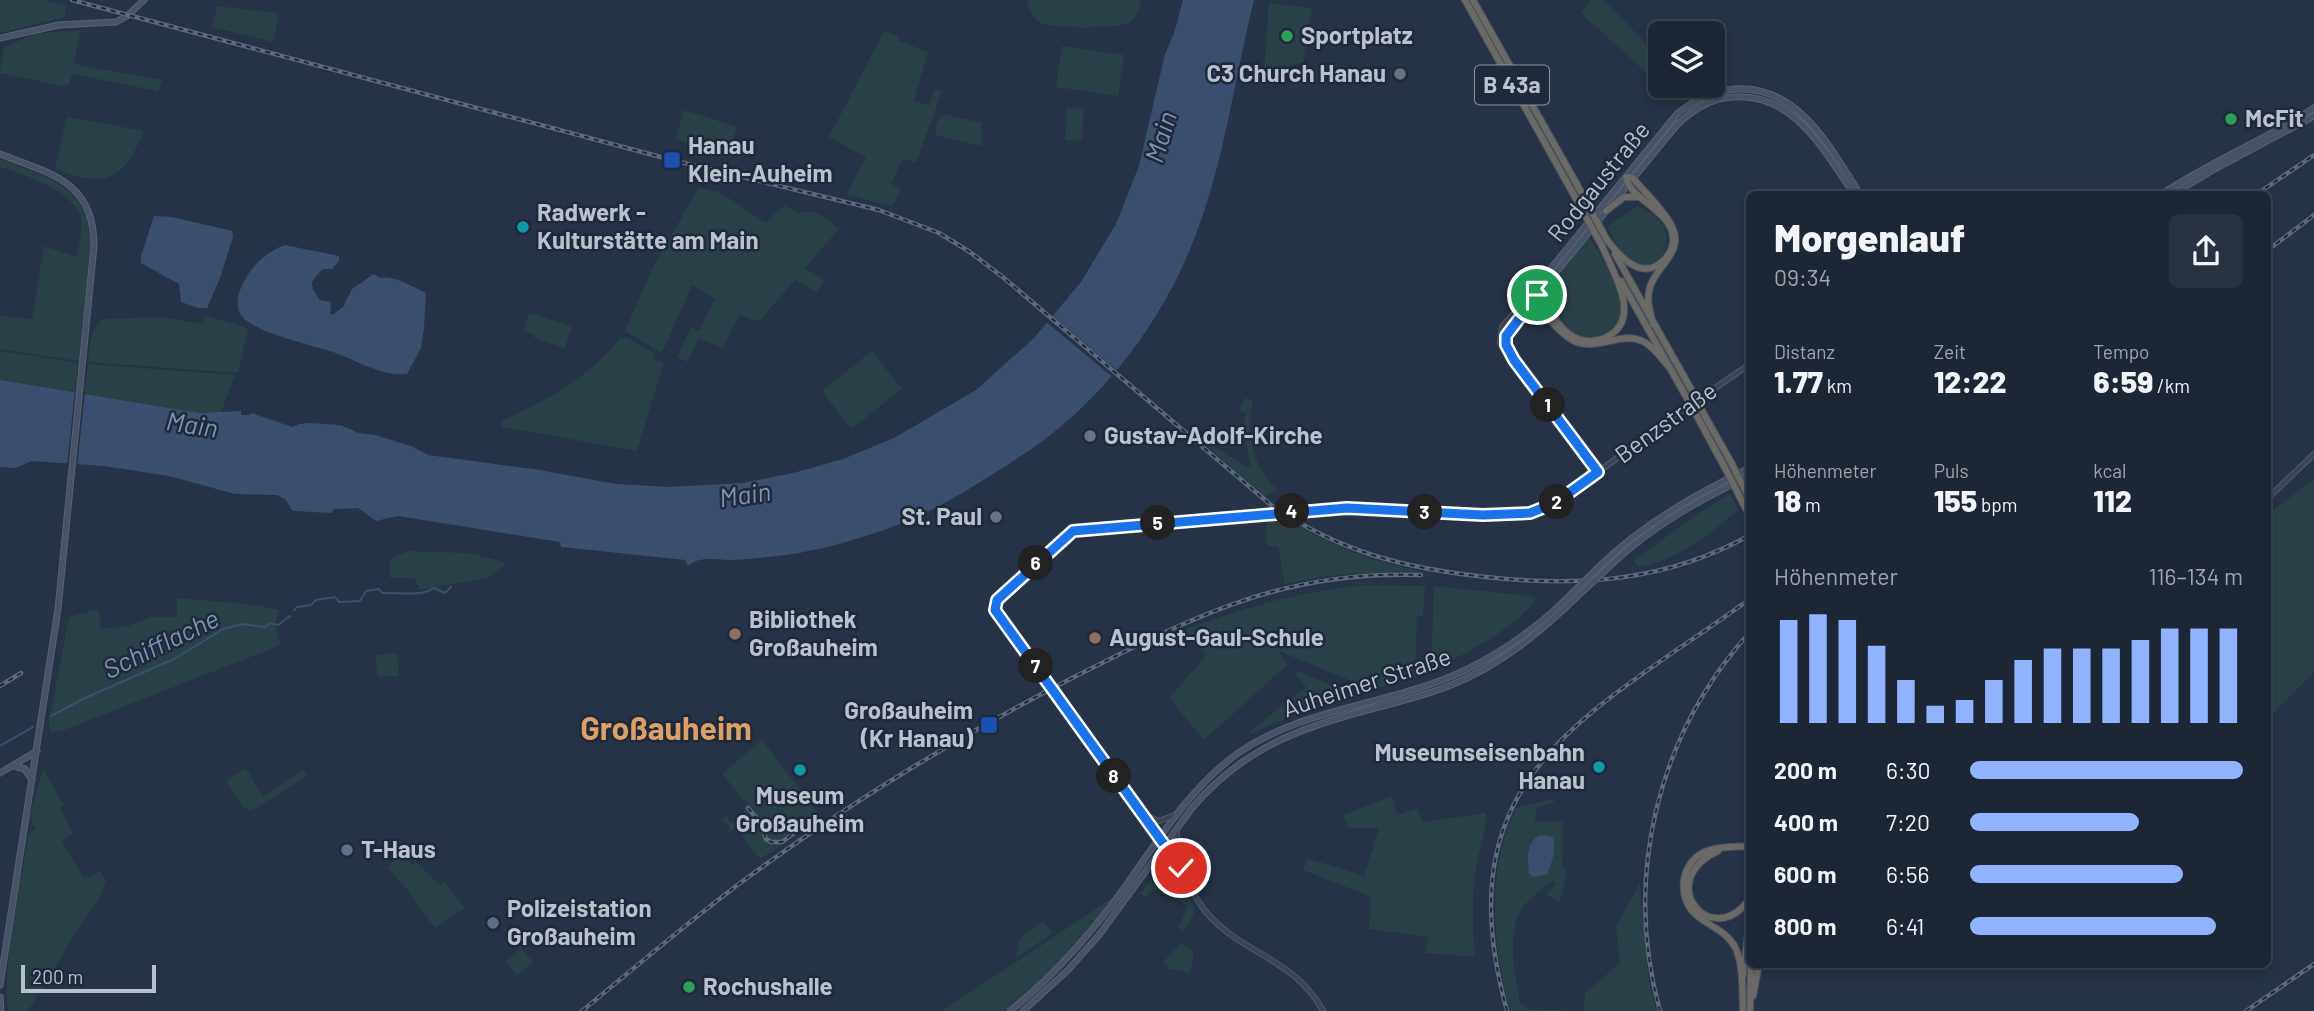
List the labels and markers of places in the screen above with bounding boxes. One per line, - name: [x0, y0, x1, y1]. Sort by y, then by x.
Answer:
- place label: Sportplatz: [1301, 20, 1413, 49]
- marker: Sportplatz: [1279, 28, 1295, 44]
- place label: C3 Church Hanau: [1207, 58, 1386, 87]
- marker: C3 Church Hanau: [1392, 66, 1408, 82]
- place label: McFit: [2245, 103, 2304, 132]
- marker: McFit: [2223, 111, 2239, 127]
- place label: Hanau Klein-Auheim: [688, 130, 832, 187]
- marker: Hanau Klein-Auheim: [662, 150, 682, 170]
- place label: Radwerk - Kulturstätte am Main: [537, 197, 759, 254]
- marker: Radwerk - Kulturstätte am Main: [515, 219, 531, 235]
- pin: [1507, 265, 1567, 325]
- pin: 1: [1530, 388, 1566, 422]
- place label: Gustav-Adolf-Kirche: [1104, 420, 1323, 449]
- marker: Gustav-Adolf-Kirche: [1082, 428, 1098, 444]
- pin: 2: [1540, 484, 1574, 520]
- pin: 4: [1274, 494, 1310, 528]
- pin: 3: [1408, 494, 1442, 530]
- place label: St. Paul: [902, 501, 982, 530]
- pin: 5: [1140, 505, 1176, 540]
- marker: St. Paul: [988, 509, 1004, 525]
- pin: 6: [1018, 546, 1054, 580]
- place label: Bibliothek Großauheim: [749, 604, 878, 661]
- place label: August-Gaul-Schule: [1109, 622, 1324, 651]
- marker: Bibliothek Großauheim: [727, 626, 743, 642]
- marker: August-Gaul-Schule: [1087, 630, 1103, 646]
- pin: 7: [1018, 648, 1054, 684]
- place label: Großauheim (Kr Hanau): [844, 695, 974, 752]
- marker: Großauheim (Kr Hanau): [979, 715, 999, 735]
- place label: Museumseisenbahn Hanau: [1374, 737, 1585, 794]
- pin: 8: [1096, 758, 1132, 794]
- marker: Museumseisenbahn Hanau: [1591, 759, 1607, 775]
- marker: Museum Großauheim: [792, 762, 808, 778]
- place label: Museum Großauheim: [736, 780, 864, 837]
- place label: T-Haus: [361, 834, 436, 863]
- pin: [1151, 838, 1211, 898]
- marker: T-Haus: [339, 842, 355, 858]
- place label: Polizeistation Großauheim: [507, 893, 652, 950]
- marker: Polizeistation Großauheim: [485, 915, 501, 931]
- place label: Rochushalle: [703, 971, 833, 1000]
- marker: Rochushalle: [681, 979, 697, 995]

